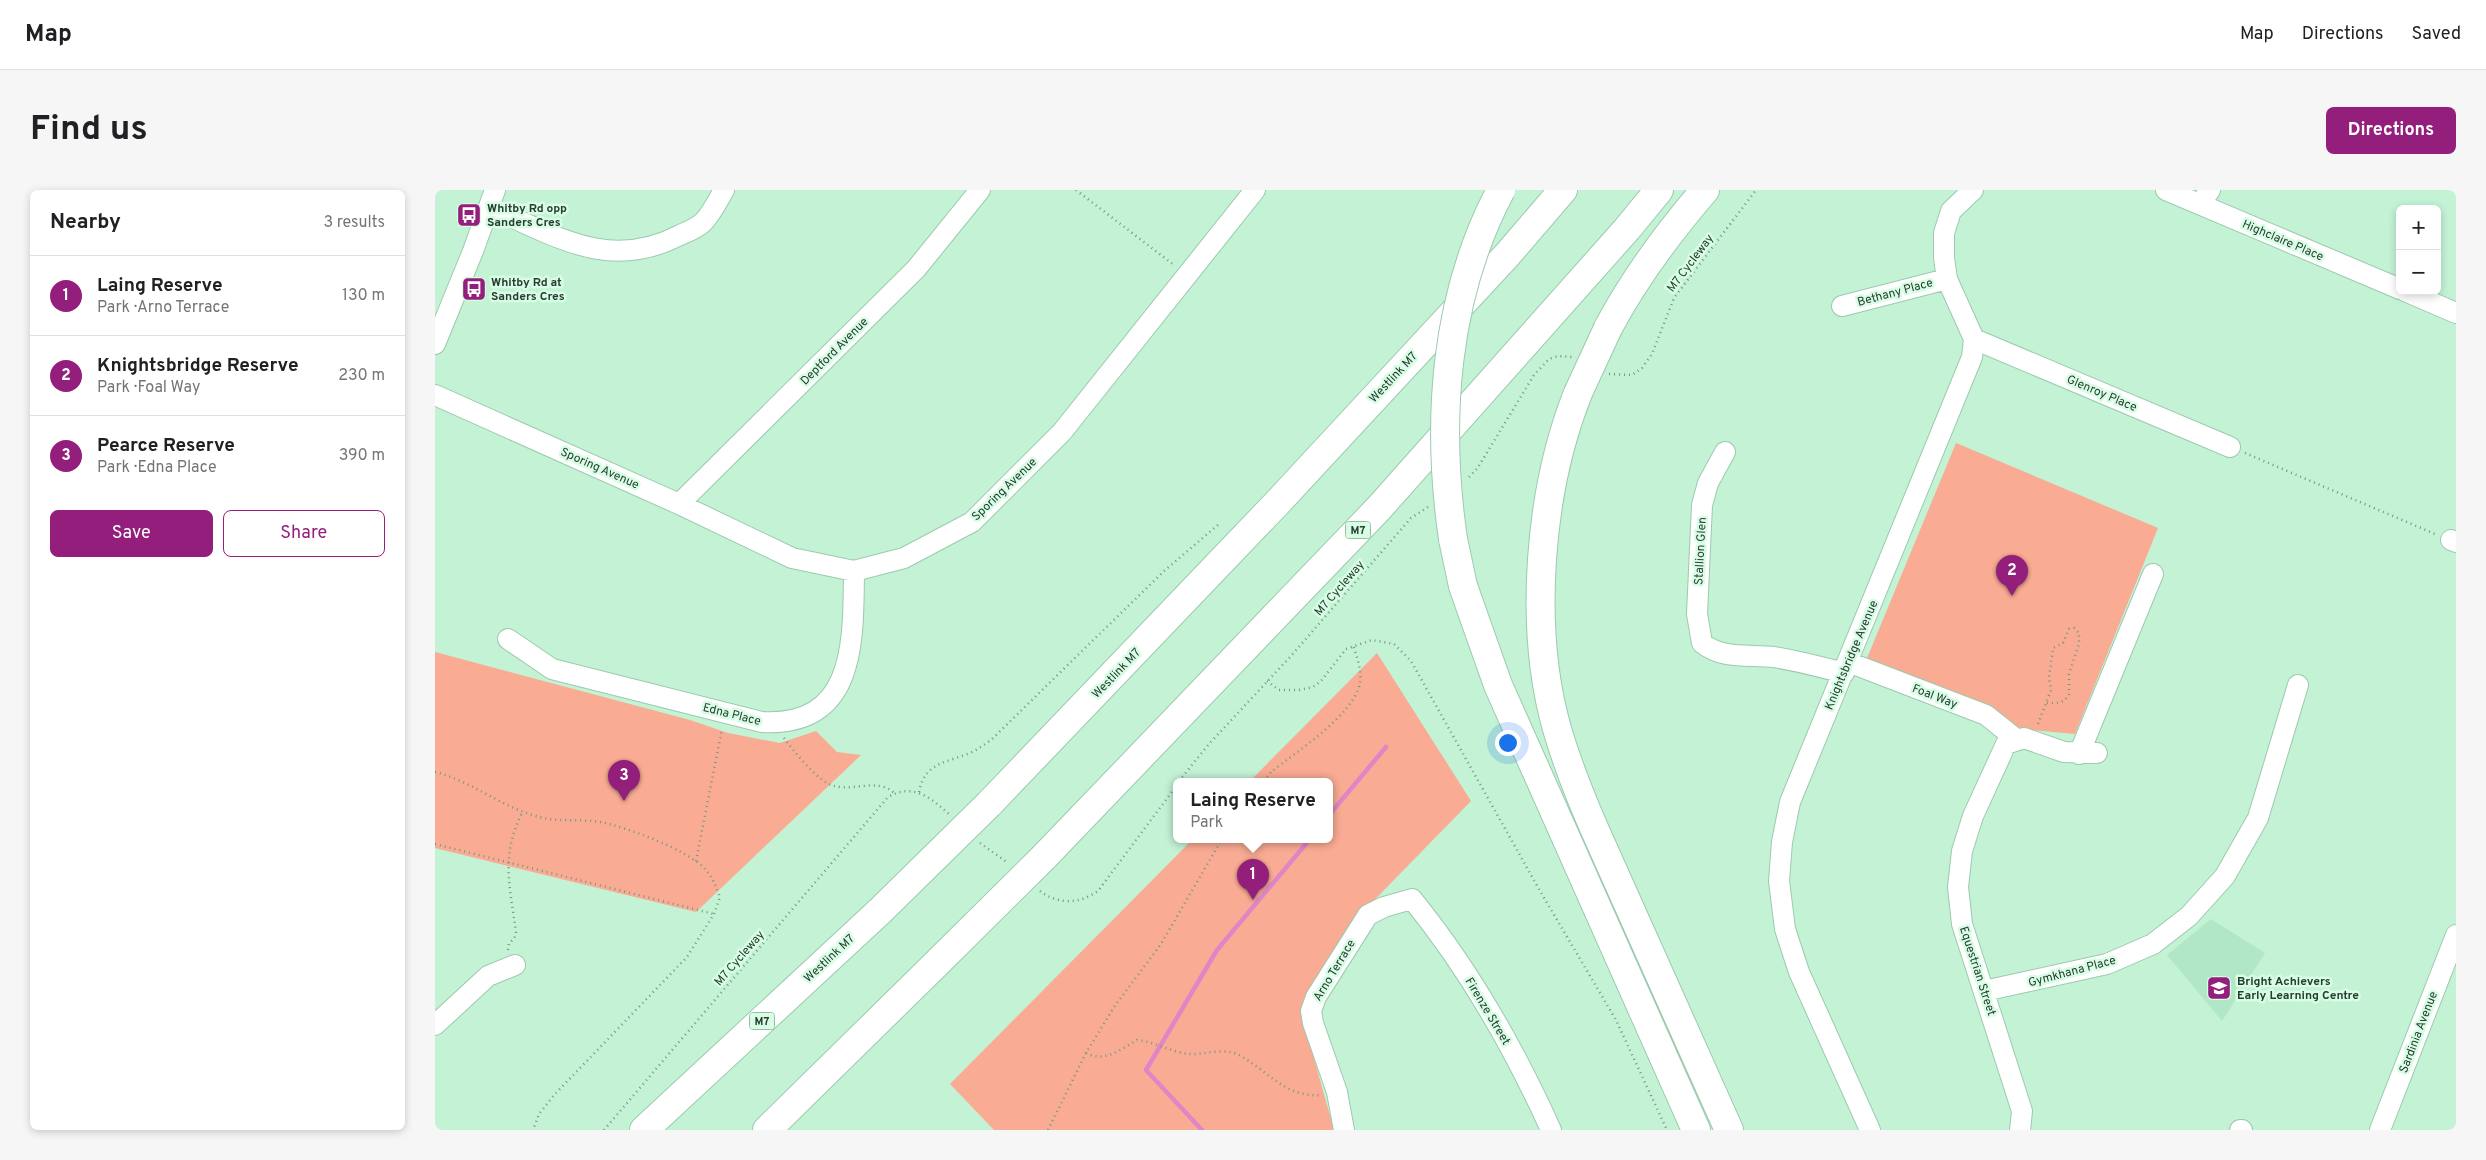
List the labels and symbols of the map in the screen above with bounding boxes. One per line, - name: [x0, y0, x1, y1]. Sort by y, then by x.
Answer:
- place label: Whitby Rd opp Sanders Cres: [487, 201, 567, 231]
- bus stop icon: Whitby Rd opp Sanders Cres: [456, 202, 482, 228]
- street label: Highclaire Place: [2239, 217, 2326, 265]
- street label: M7 Cycleway: [1664, 231, 1718, 296]
- place label: Whitby Rd at Sanders Cres: [491, 275, 565, 305]
- street label: Bethany Place: [1856, 275, 1935, 311]
- bus stop icon: Whitby Rd at Sanders Cres: [461, 276, 487, 302]
- street label: Deptford Avenue: [797, 314, 872, 389]
- street label: Westlink M7: [1366, 349, 1421, 407]
- street label: Glenroy Place: [2064, 372, 2139, 416]
- street label: Sporing Avenue: [558, 444, 641, 493]
- street label: Sporing Avenue: [969, 455, 1041, 525]
- street label: Stallion Glen: [1691, 517, 1711, 585]
- road number: M7: [1345, 522, 1371, 538]
- pin: 2: [1996, 555, 2028, 596]
- street label: M7 Cycleway: [1311, 557, 1368, 620]
- street label: Knightsbridge Avenue: [1822, 598, 1882, 713]
- street label: Westlink M7: [1089, 645, 1145, 702]
- street label: Foal Way: [1910, 681, 1959, 713]
- street label: Edna Place: [701, 700, 762, 730]
- your location: [1495, 730, 1521, 756]
- pin: 3: [608, 760, 640, 801]
- pin: 1: [1237, 859, 1269, 900]
- street label: Equestrian Street: [1955, 925, 1999, 1018]
- street label: M7 Cycleway: [711, 927, 768, 990]
- street label: Westlink M7: [801, 931, 859, 986]
- street label: Arno Terrace: [1310, 937, 1360, 1004]
- street label: Gymkhana Place: [2027, 953, 2118, 991]
- place label: Bright Achievers Early Learning Centre: [2237, 974, 2359, 1004]
- street label: Firenze Street: [1461, 975, 1514, 1048]
- school or university icon: Bright Achievers Early Learning Centre: [2206, 975, 2232, 1001]
- street label: Sardinia Avenue: [2396, 989, 2442, 1076]
- road number: M7: [749, 1012, 775, 1029]

